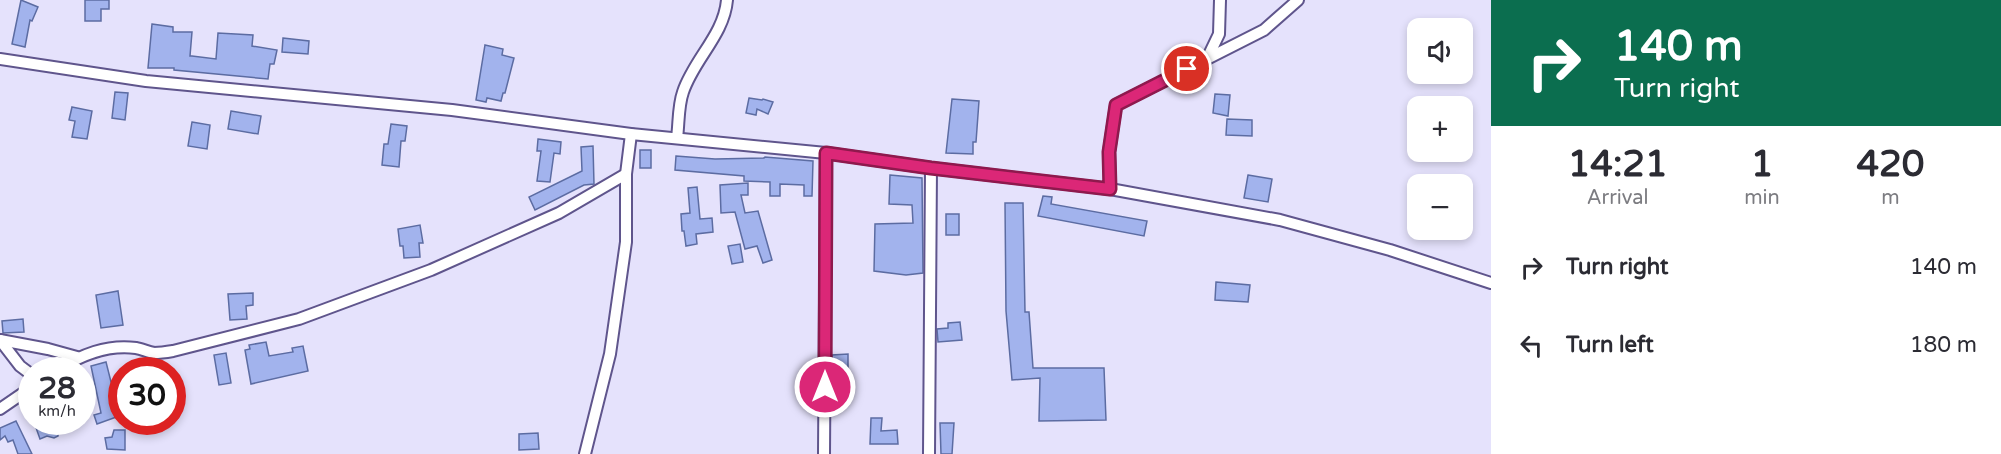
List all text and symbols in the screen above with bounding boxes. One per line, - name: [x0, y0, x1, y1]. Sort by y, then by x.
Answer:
- map controls: [1407, 18, 1473, 240]
- button: sound: [1407, 18, 1473, 84]
- text: 140 m: [1614, 21, 1743, 72]
- icon: right: [1515, 24, 1593, 102]
- pin: [1161, 43, 1212, 94]
- icon: arrive: [1170, 52, 1203, 85]
- text: Turn right: [1614, 72, 1740, 105]
- button: +: [1407, 96, 1473, 162]
- text: 14:21: [1568, 143, 1668, 186]
- text: 1: [1751, 143, 1773, 186]
- text: 420: [1856, 143, 1924, 186]
- button: −: [1407, 174, 1473, 240]
- text: Arrival: [1587, 186, 1649, 210]
- text: min: [1744, 186, 1780, 210]
- text: m: [1881, 186, 1900, 210]
- icon: right: [1515, 251, 1548, 284]
- text: Turn right: [1566, 254, 1668, 280]
- text: 140 m: [1910, 254, 1977, 280]
- icon: left: [1515, 329, 1548, 362]
- text: Turn left: [1566, 332, 1654, 358]
- text: 180 m: [1910, 332, 1977, 358]
- position arrow: [793, 355, 857, 419]
- speed limit sign: 30: [108, 357, 186, 435]
- text: 28: [38, 370, 76, 407]
- text: km/h: [38, 402, 76, 420]

